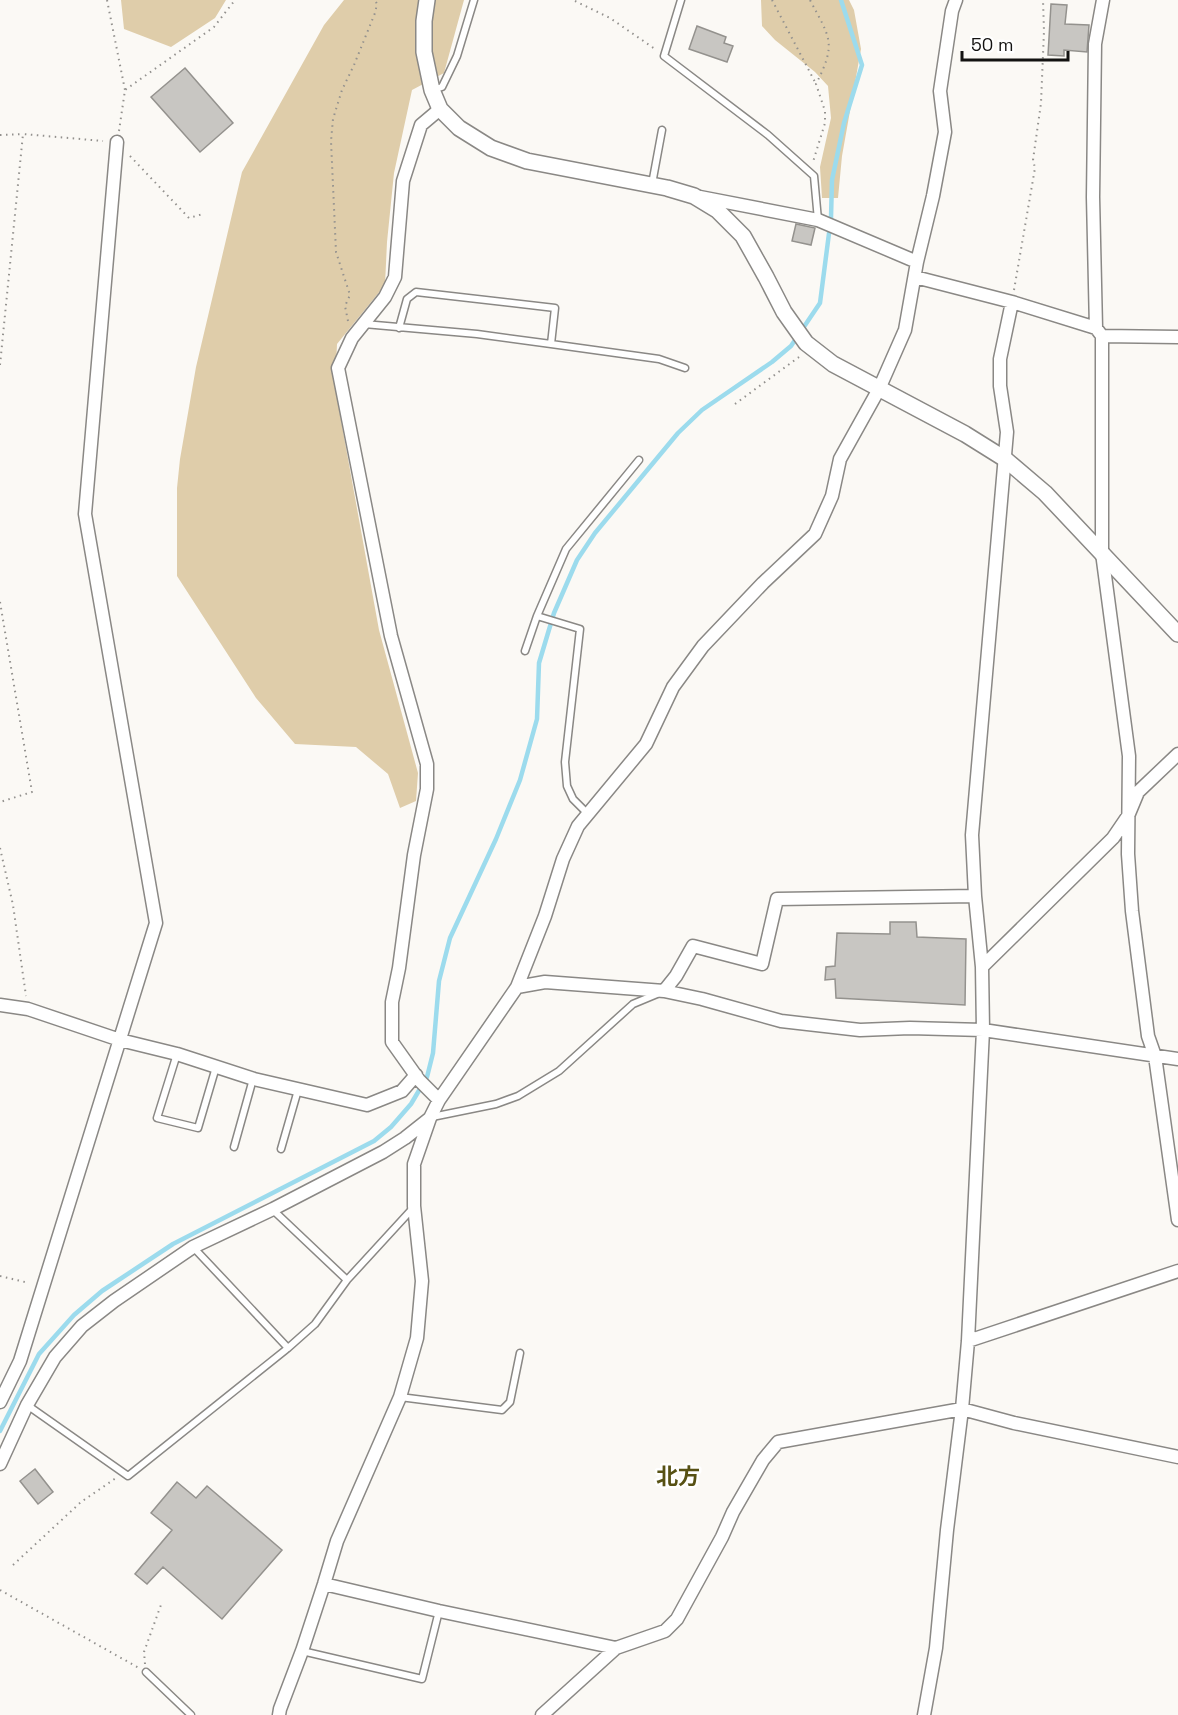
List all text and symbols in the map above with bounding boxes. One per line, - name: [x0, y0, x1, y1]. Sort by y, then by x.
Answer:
- scale bar: [962, 24, 1068, 62]
- text: 50 m: [971, 33, 1013, 56]
- district label: 北方: [656, 1462, 700, 1490]

